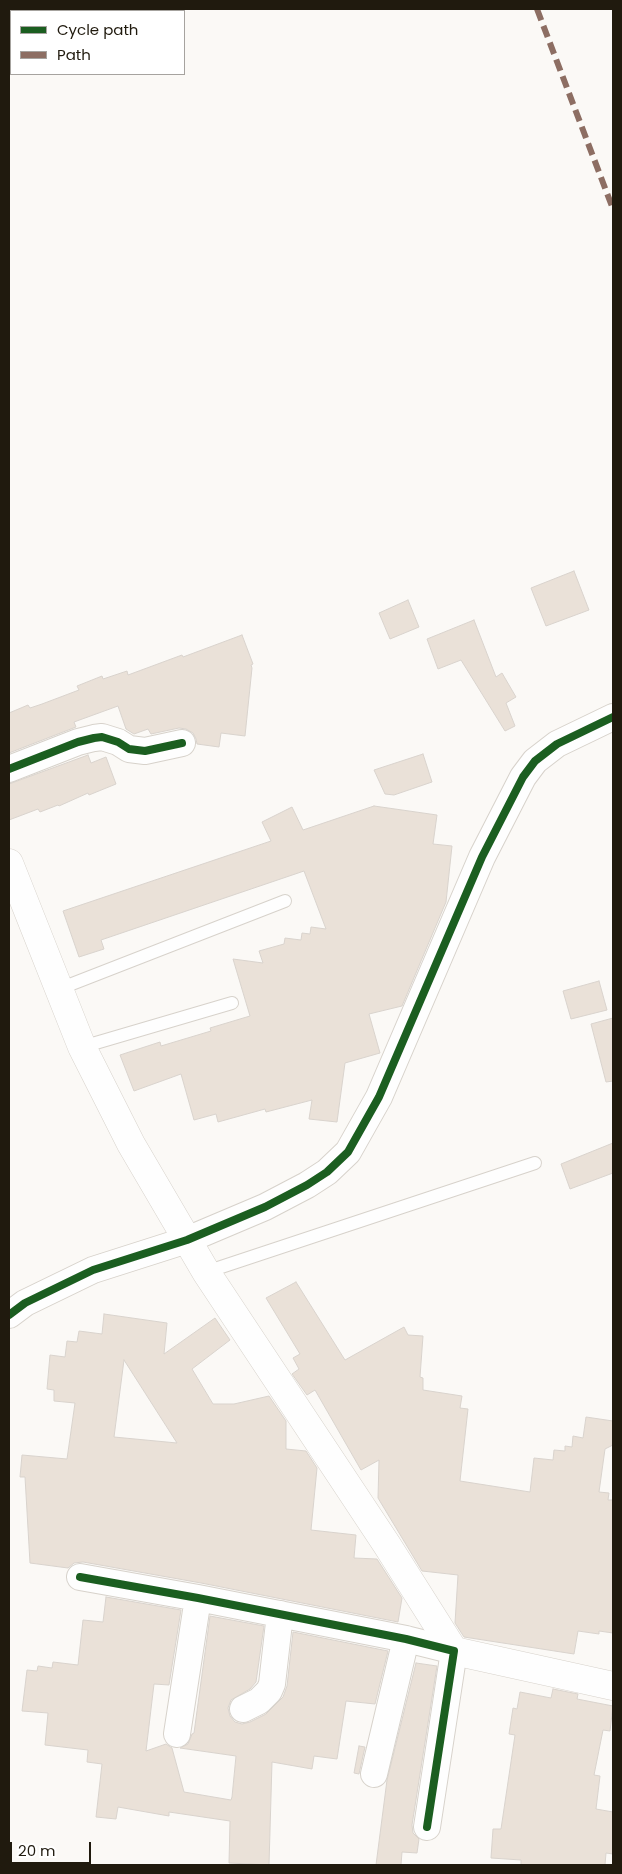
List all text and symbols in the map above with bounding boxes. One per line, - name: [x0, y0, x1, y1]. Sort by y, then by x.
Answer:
- legend: [10, 10, 185, 75]
- text: Cycle path: [57, 19, 138, 40]
- text: Path: [57, 44, 91, 65]
- scale bar: [12, 1832, 94, 1864]
- text: 20 m: [18, 1840, 56, 1861]

